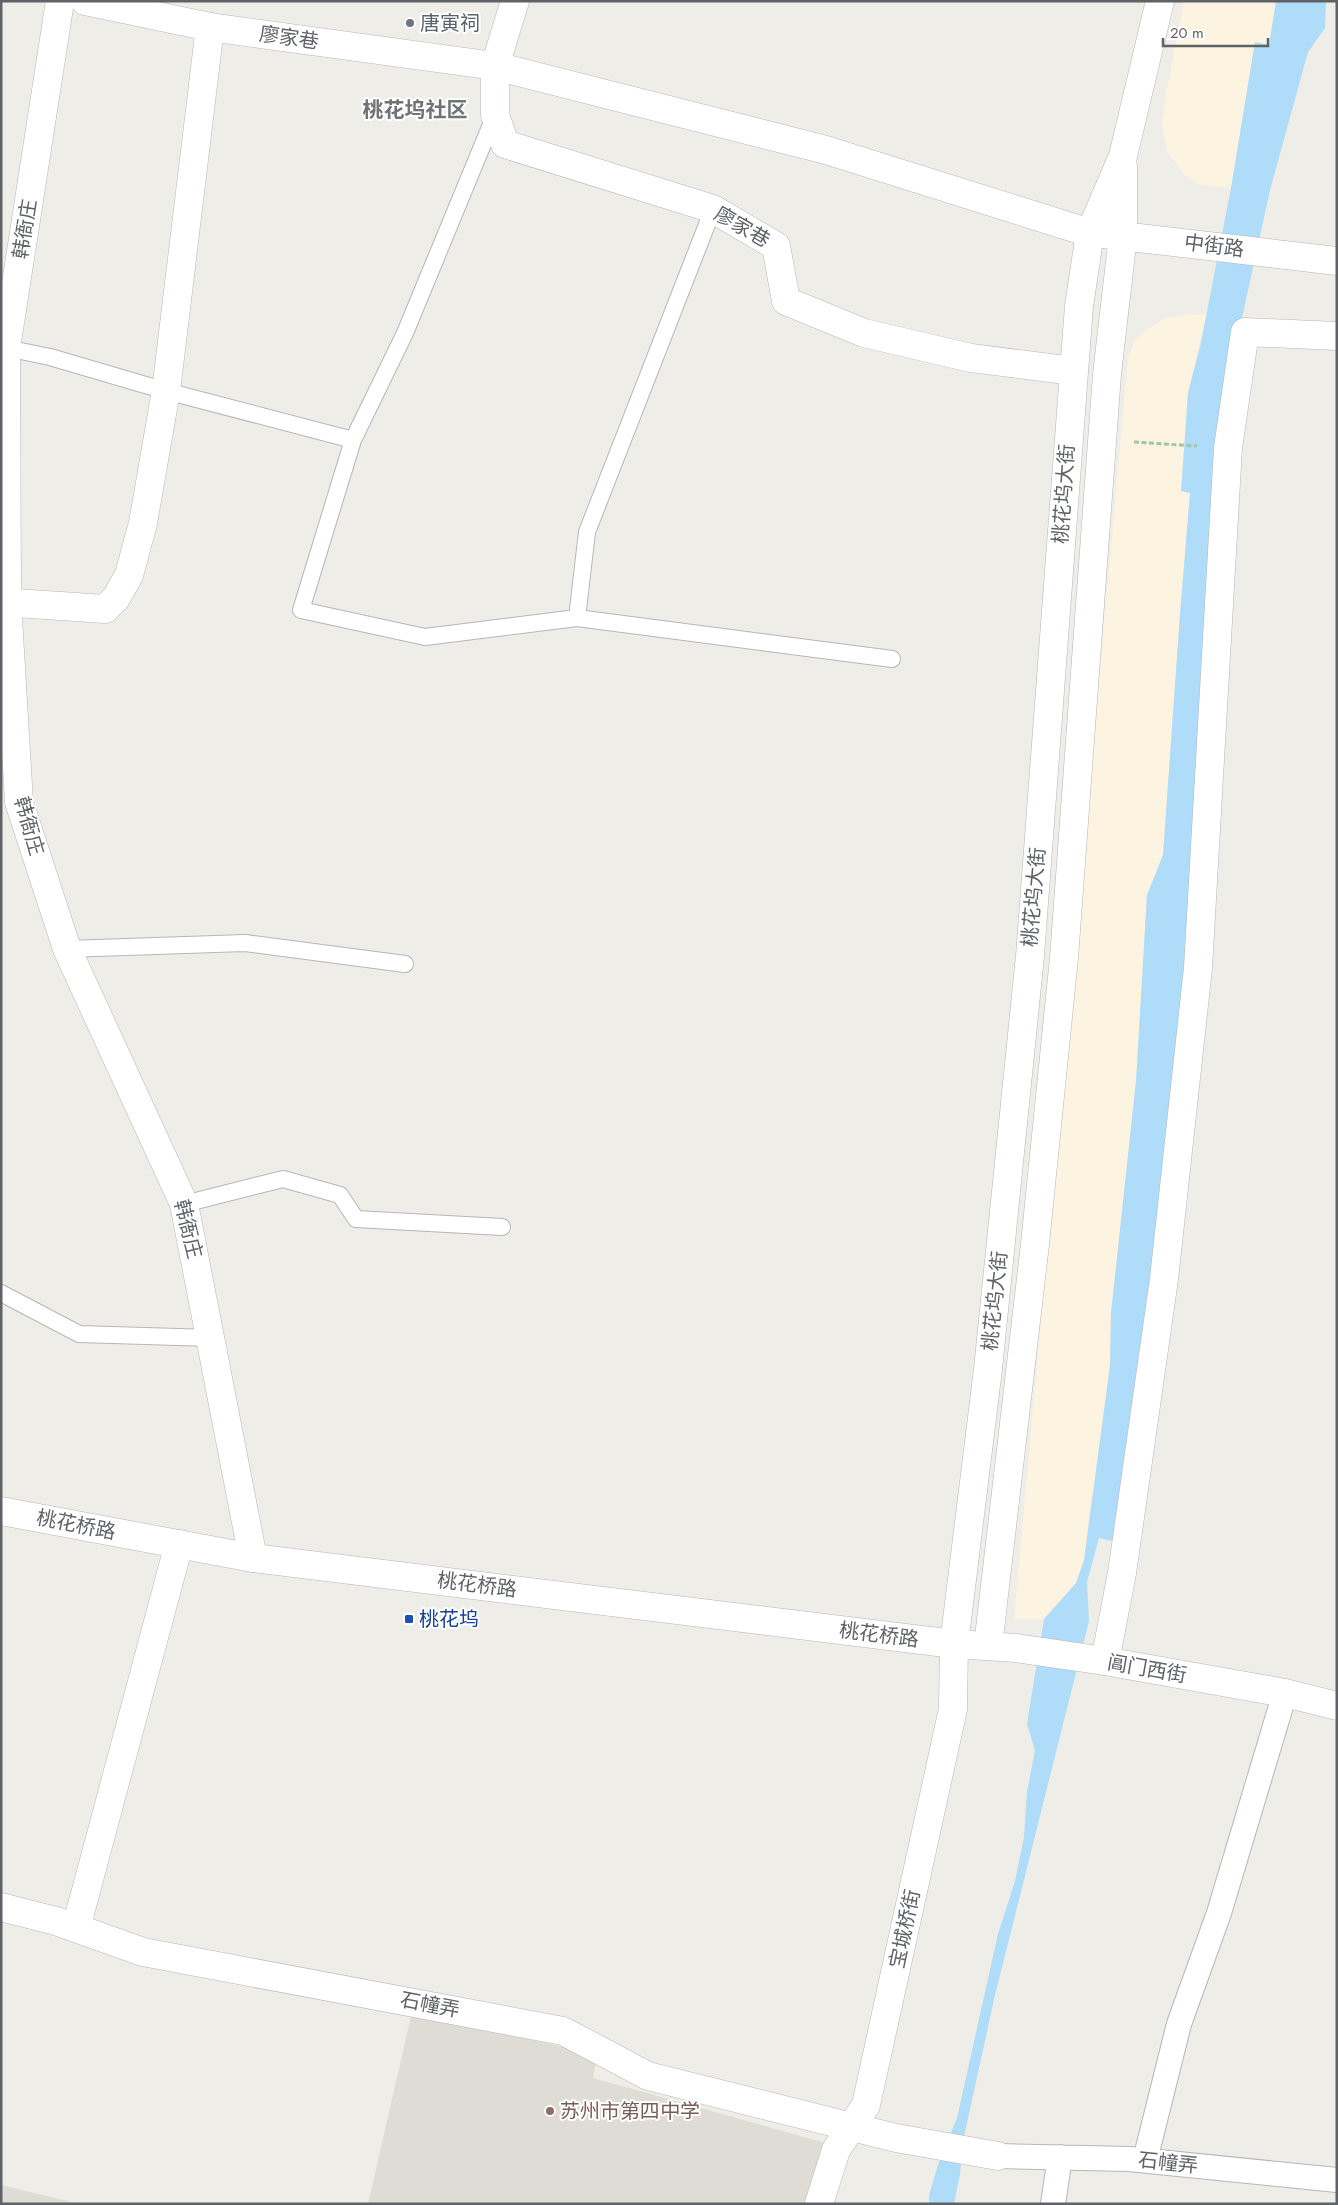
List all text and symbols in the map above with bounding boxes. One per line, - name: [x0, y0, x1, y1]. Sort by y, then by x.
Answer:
- place label: 唐寅祠: [420, 9, 480, 38]
- scale bar: [1163, 15, 1268, 47]
- marker: 唐寅祠: [404, 17, 416, 29]
- street label: 廖家巷: [257, 19, 321, 57]
- text: 20 m: [1170, 22, 1204, 44]
- district label: 桃花坞社区: [363, 95, 468, 125]
- street label: 韩衙庄: [6, 197, 44, 261]
- street label: 廖家巷: [709, 199, 775, 255]
- street label: 中街路: [1182, 228, 1246, 264]
- street label: 桃花坞大街: [1046, 443, 1082, 545]
- street label: 韩衙庄: [7, 793, 51, 859]
- street label: 桃花坞大街: [1015, 846, 1053, 948]
- street label: 韩衙庄: [167, 1196, 209, 1262]
- street label: 桃花坞大街: [975, 1250, 1015, 1352]
- street label: 桃花桥路: [34, 1503, 118, 1547]
- street label: 桃花桥路: [436, 1566, 518, 1604]
- place label: 桃花坞: [419, 1605, 479, 1634]
- marker: 桃花坞: [403, 1613, 415, 1625]
- street label: 桃花桥路: [838, 1616, 920, 1654]
- street label: 阊门西街: [1105, 1648, 1189, 1690]
- street label: 宝城桥街: [883, 1887, 927, 1971]
- street label: 石幢弄: [398, 1985, 462, 2025]
- place label: 苏州市第四中学: [560, 2097, 700, 2126]
- marker: 苏州市第四中学: [544, 2105, 556, 2117]
- street label: 石幢弄: [1137, 2145, 1199, 2181]

